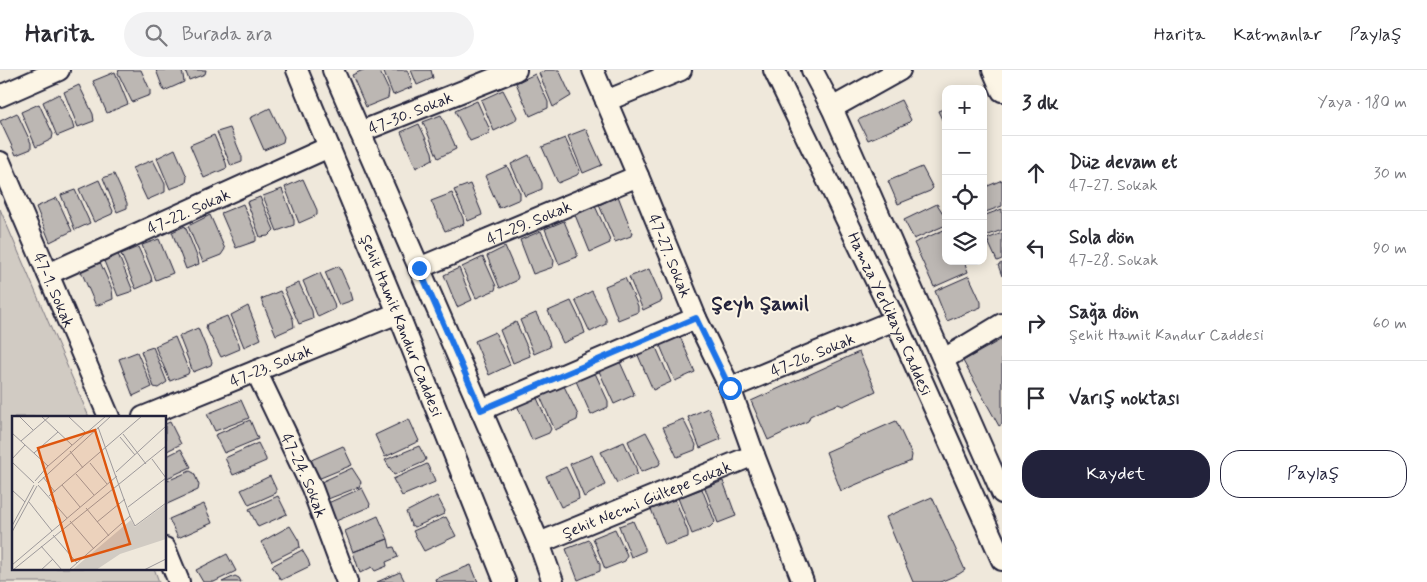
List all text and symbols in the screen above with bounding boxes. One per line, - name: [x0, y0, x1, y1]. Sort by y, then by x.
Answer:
- search box: [124, 12, 474, 57]
- text: Harita: [25, 19, 94, 50]
- icon: search: [142, 21, 170, 49]
- text: Burada ara: [182, 22, 273, 47]
- text: Harita: [1154, 23, 1205, 47]
- text: Katmanlar: [1233, 23, 1322, 47]
- text: Paylaş: [1350, 23, 1402, 47]
- map controls: [942, 85, 987, 265]
- button: +: [942, 85, 987, 130]
- street label: 47-30. Sokak: [365, 87, 456, 140]
- text: 3 dk: [1022, 89, 1059, 117]
- text: Yaya · 180 m: [1318, 92, 1407, 113]
- button: −: [942, 130, 987, 175]
- text: Düz devam et: [1069, 150, 1177, 175]
- icon: ahead: [1022, 159, 1050, 187]
- text: 30 m: [1374, 163, 1407, 184]
- button: locate: [942, 175, 987, 220]
- text: 47-27. Sokak: [1069, 175, 1158, 196]
- street label: 47-22. Sokak: [144, 184, 234, 240]
- street label: 47-29. Sokak: [484, 196, 575, 250]
- street label: 47-27. Sokak: [643, 211, 696, 301]
- button: layers: [942, 220, 987, 265]
- text: Sola dön: [1069, 225, 1134, 250]
- street label: Hamza Yerlikaya Caddesi: [842, 229, 936, 399]
- street label: Şehit Hamit Kandur Caddesi: [354, 231, 447, 420]
- icon: left: [1022, 234, 1050, 262]
- text: 90 m: [1373, 238, 1407, 259]
- street label: 47-1. Sokak: [28, 250, 79, 331]
- text: 47-28. Sokak: [1069, 250, 1158, 271]
- route end: [408, 257, 431, 280]
- district label: Şeyh Şamil: [711, 290, 809, 318]
- text: Sağa dön: [1069, 300, 1139, 325]
- icon: right: [1022, 309, 1050, 337]
- text: 60 m: [1373, 313, 1407, 334]
- text: Şehit Hamit Kandur Caddesi: [1069, 325, 1264, 346]
- street label: 47-26. Sokak: [768, 329, 858, 382]
- street label: 47-23. Sokak: [227, 340, 316, 392]
- route start: [719, 377, 742, 400]
- icon: arrive: [1022, 384, 1050, 412]
- text: Varış noktası: [1069, 386, 1180, 411]
- inset map: [12, 416, 166, 570]
- street label: 47-24. Sokak: [275, 430, 331, 521]
- button: Kaydet: [1022, 450, 1210, 498]
- button: Paylaş: [1220, 450, 1407, 498]
- street label: Şehit Necmi Gültepe Sokak: [559, 456, 735, 544]

